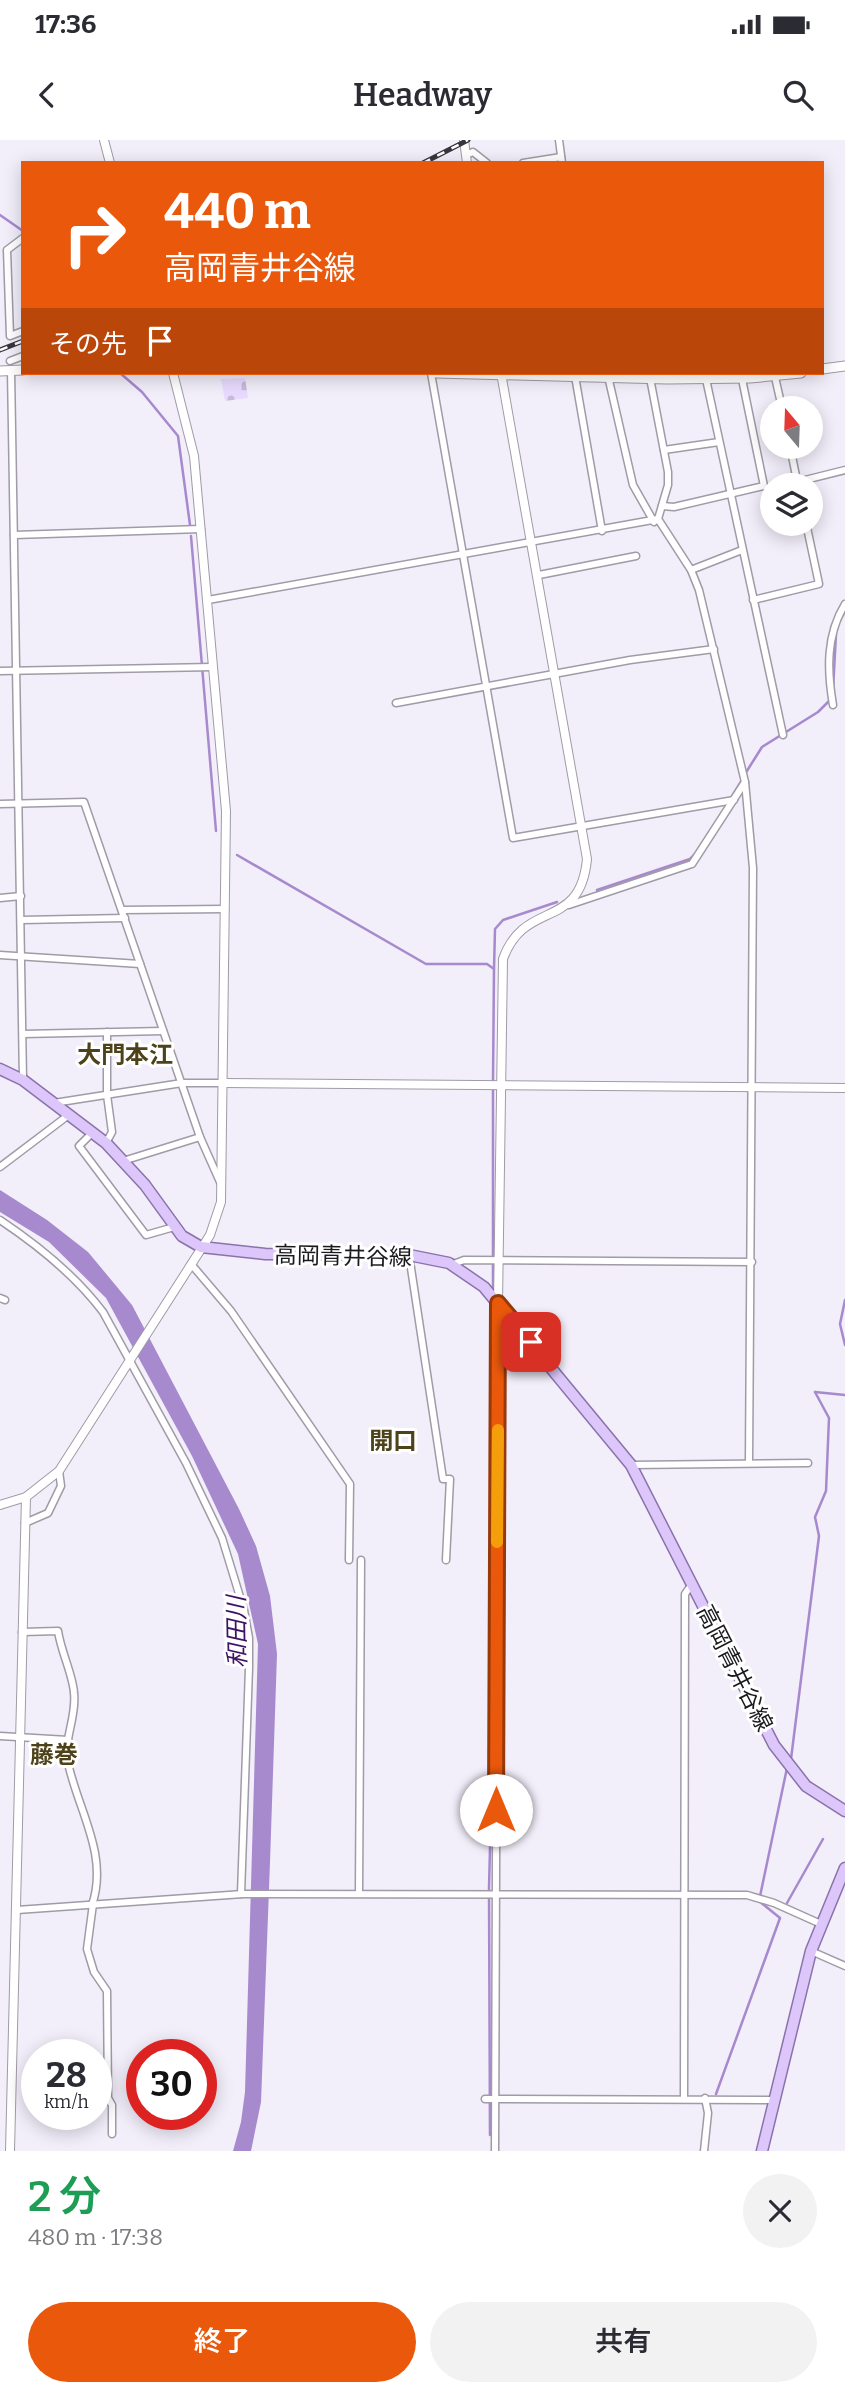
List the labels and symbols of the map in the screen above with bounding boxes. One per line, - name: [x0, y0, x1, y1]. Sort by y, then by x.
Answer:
- north arrow: [760, 396, 822, 458]
- district label: 大門本江: [77, 1041, 173, 1069]
- street label: 高岡青井谷線: [274, 1241, 412, 1271]
- pin: [501, 1312, 561, 1372]
- district label: 開口: [369, 1427, 417, 1455]
- water label: 和田川: [222, 1593, 252, 1668]
- street label: 高岡青井谷線: [691, 1600, 779, 1736]
- district label: 藤巻: [30, 1741, 78, 1769]
- position arrow: [459, 1773, 533, 1847]
- speed limit sign: 30: [126, 2039, 217, 2130]

